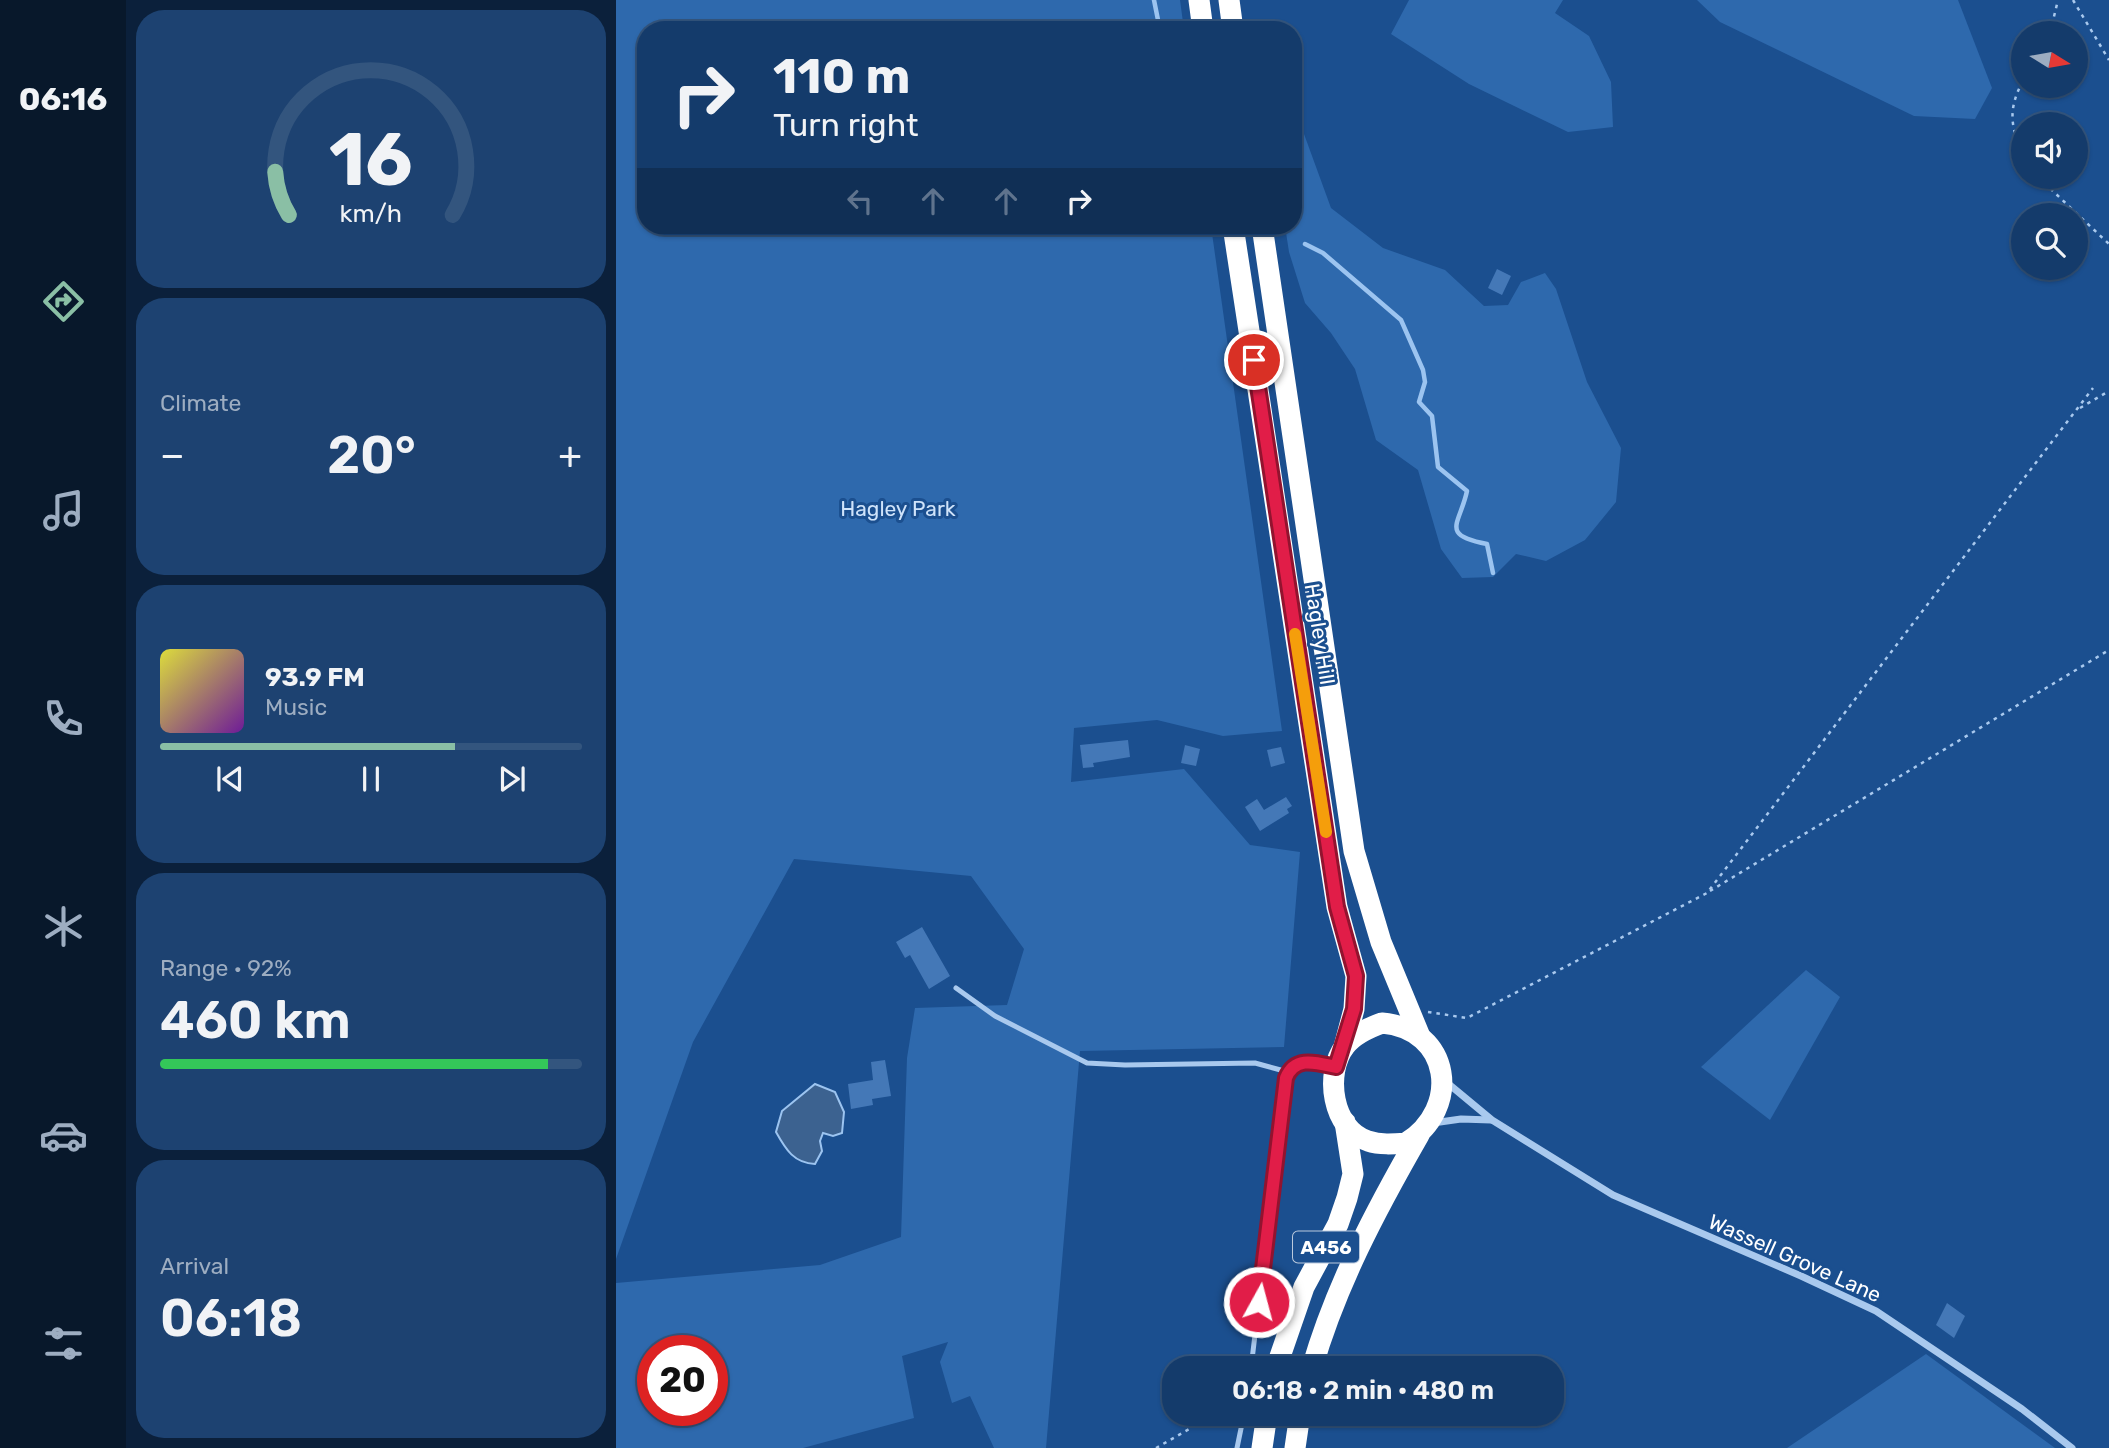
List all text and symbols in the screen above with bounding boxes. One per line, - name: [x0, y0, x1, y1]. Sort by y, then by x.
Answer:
- north arrow: [2011, 21, 2088, 98]
- map controls: [2011, 21, 2088, 280]
- text: 110 m: [773, 47, 910, 105]
- icon: right: [658, 49, 749, 140]
- text: 06:16: [19, 80, 107, 118]
- text: Turn right: [773, 106, 918, 144]
- button: sound: [2011, 112, 2088, 189]
- text: 16: [329, 117, 413, 203]
- icon: left: [841, 182, 879, 220]
- icon: ahead: [914, 182, 952, 220]
- icon: ahead: [987, 182, 1025, 220]
- icon: right: [1060, 182, 1098, 220]
- text: km/h: [340, 199, 402, 228]
- button: search: [2011, 203, 2088, 280]
- icon: directions: [39, 277, 88, 326]
- pin: [1224, 330, 1284, 390]
- icon: arrive: [1235, 341, 1273, 379]
- text: Climate: [160, 389, 241, 417]
- text: 20°: [327, 424, 416, 486]
- text: −: [160, 432, 185, 478]
- text: +: [558, 432, 582, 478]
- icon: music: [39, 486, 88, 535]
- park label: Hagley Park: [840, 496, 956, 521]
- street label: Hagley Hill: [1300, 582, 1340, 686]
- text: 93.9 FM: [265, 662, 365, 693]
- text: Music: [265, 693, 327, 721]
- icon: phone: [39, 694, 88, 743]
- icon: previous: [211, 760, 249, 798]
- icon: pause: [352, 760, 390, 798]
- icon: next: [493, 760, 531, 798]
- icon: climate: [39, 902, 88, 951]
- text: Range · 92%: [160, 954, 292, 982]
- text: 460 km: [160, 989, 351, 1051]
- icon: car: [39, 1111, 88, 1160]
- street label: Wassell Grove Lane: [1705, 1209, 1885, 1307]
- road number: A456: [1293, 1232, 1359, 1262]
- text: Arrival: [160, 1252, 229, 1280]
- position arrow: [1222, 1265, 1296, 1339]
- text: 06:18: [160, 1287, 302, 1349]
- icon: filters: [39, 1319, 88, 1368]
- speed limit sign: 20: [637, 1335, 728, 1426]
- text: 06:18 · 2 min · 480 m: [1232, 1375, 1494, 1406]

